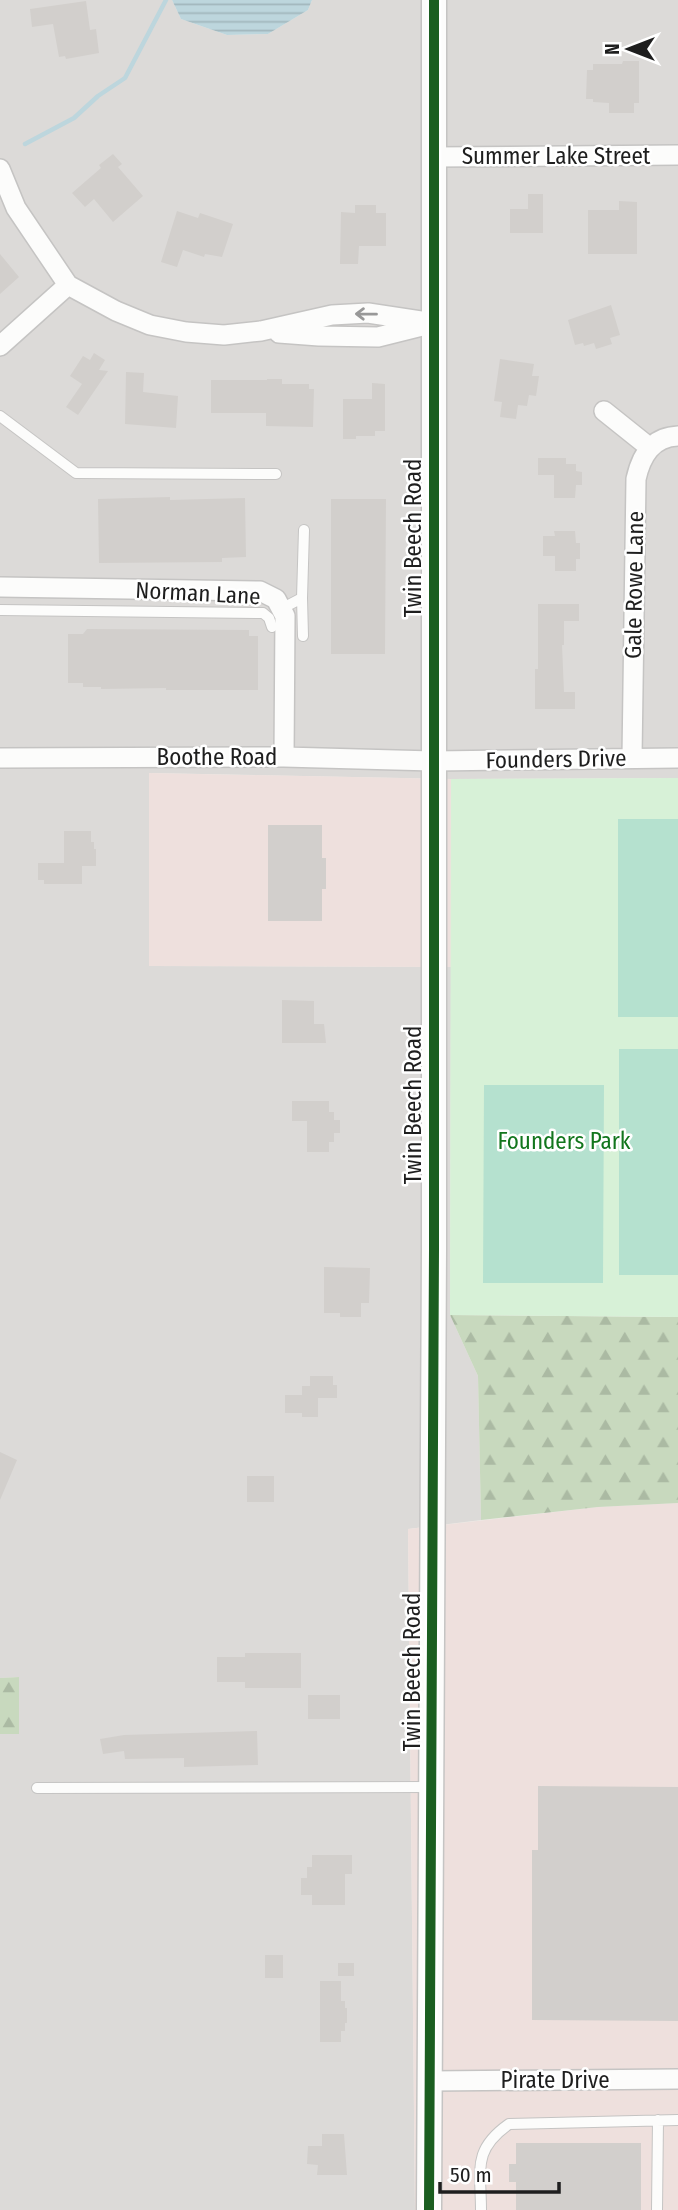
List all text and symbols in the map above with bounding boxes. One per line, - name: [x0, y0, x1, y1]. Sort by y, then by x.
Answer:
- north arrow: [594, 14, 664, 84]
- text: N: [601, 43, 624, 55]
- street label: Summer Lake Street: [462, 142, 651, 170]
- one-way arrow: [355, 307, 378, 321]
- street label: Twin Beech Road: [399, 459, 427, 617]
- street label: Gale Rowe Lane: [619, 511, 649, 659]
- street label: Norman Lane: [135, 576, 261, 610]
- street label: Boothe Road: [157, 743, 277, 771]
- street label: Founders Drive: [485, 744, 627, 774]
- street label: Twin Beech Road: [399, 1026, 427, 1184]
- park label: Founders Park: [498, 1127, 631, 1155]
- street label: Twin Beech Road: [398, 1593, 426, 1751]
- street label: Pirate Drive: [500, 2066, 610, 2094]
- scale bar: [440, 2150, 559, 2194]
- text: 50 m: [450, 2162, 492, 2188]

